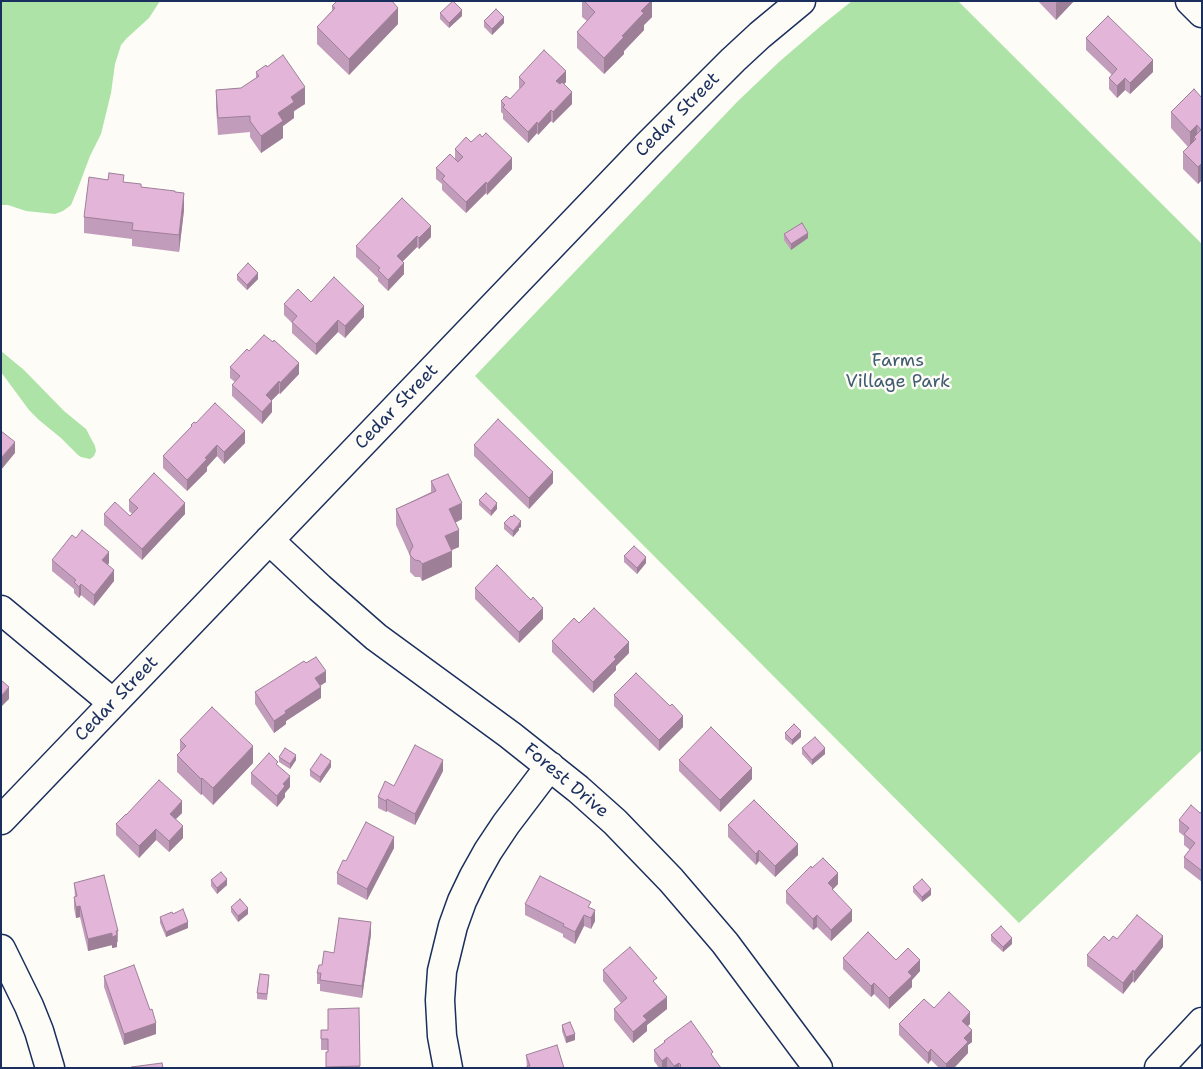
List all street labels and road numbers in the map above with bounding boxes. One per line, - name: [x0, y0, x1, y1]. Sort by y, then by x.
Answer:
- street label: Cedar Street: [631, 68, 725, 162]
- street label: Cedar Street: [351, 360, 443, 454]
- street label: Cedar Street: [71, 652, 163, 746]
- street label: Forest Drive: [519, 739, 613, 823]

